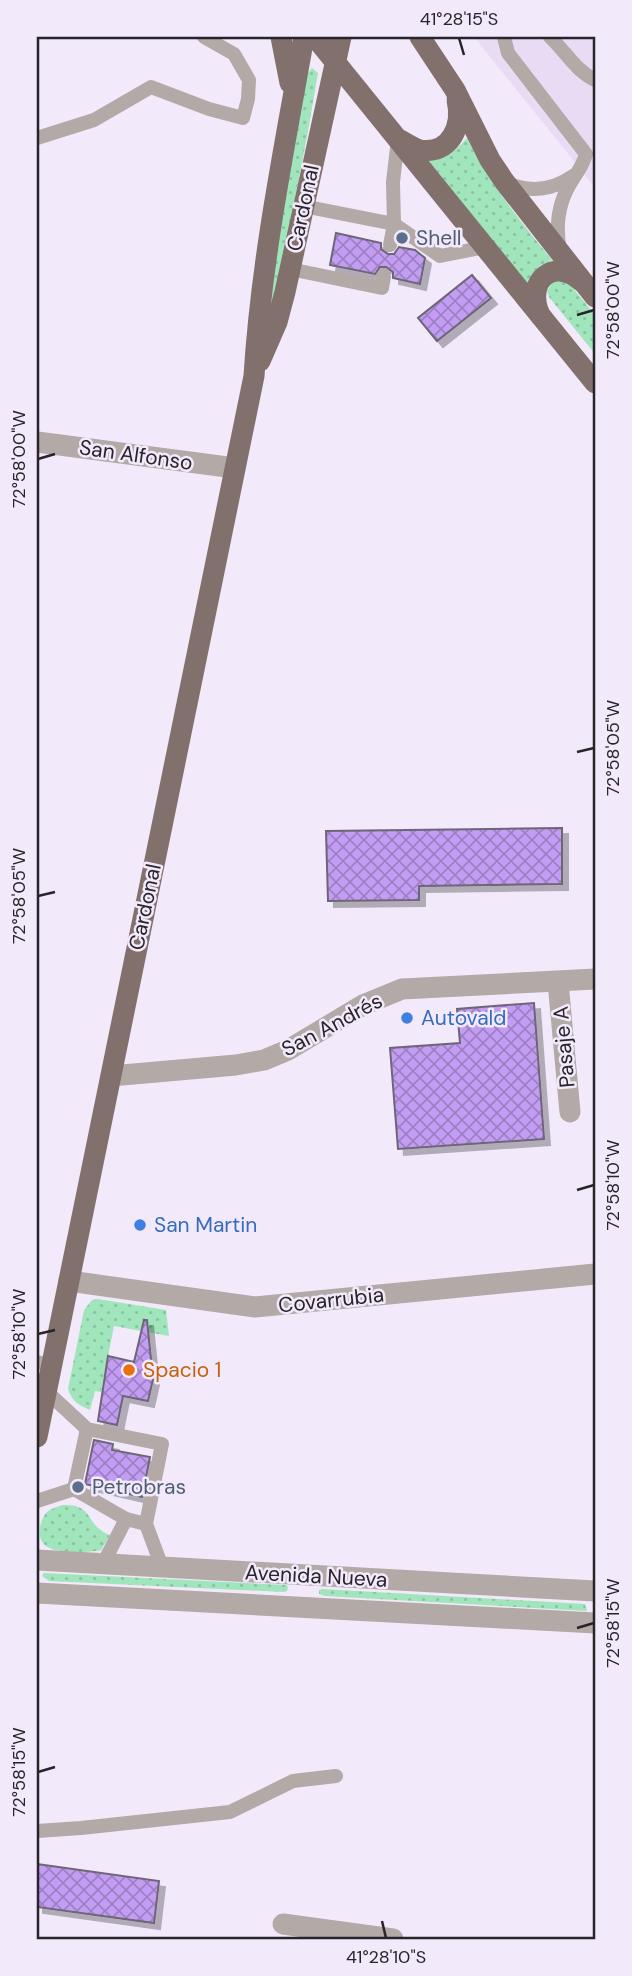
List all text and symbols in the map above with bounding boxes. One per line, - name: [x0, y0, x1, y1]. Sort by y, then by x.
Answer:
- text: 41°28'15"S: [420, 7, 498, 31]
- street label: Cardonal: [280, 162, 326, 254]
- place label: Shell: [416, 224, 462, 252]
- marker: Shell: [394, 230, 410, 246]
- text: 72°58'00"W: [601, 261, 625, 359]
- text: 72°58'00"W: [7, 410, 31, 508]
- street label: San Alfonso: [78, 433, 194, 477]
- text: 72°58'05"W: [601, 700, 625, 796]
- text: 72°58'05"W: [7, 848, 31, 944]
- street label: Cardonal: [122, 861, 168, 953]
- street label: San Andrés: [277, 987, 387, 1063]
- place label: Autovald: [421, 1004, 506, 1032]
- street label: Pasaje A: [546, 1005, 582, 1089]
- marker: Autovald: [399, 1010, 415, 1026]
- text: 72°58'10"W: [601, 1139, 625, 1231]
- place label: San Martin: [154, 1211, 257, 1239]
- marker: San Martin: [132, 1217, 148, 1233]
- street label: Covarrubia: [277, 1281, 385, 1319]
- text: 72°58'10"W: [7, 1288, 31, 1380]
- place label: Spacio 1: [143, 1356, 221, 1384]
- marker: Spacio 1: [121, 1362, 137, 1378]
- place label: Petrobras: [92, 1473, 186, 1501]
- marker: Petrobras: [70, 1479, 86, 1495]
- street label: Avenida Nueva: [244, 1558, 388, 1594]
- text: 72°58'15"W: [601, 1578, 625, 1668]
- text: 72°58'15"W: [7, 1727, 31, 1817]
- text: 41°28'10"S: [346, 1945, 426, 1969]

